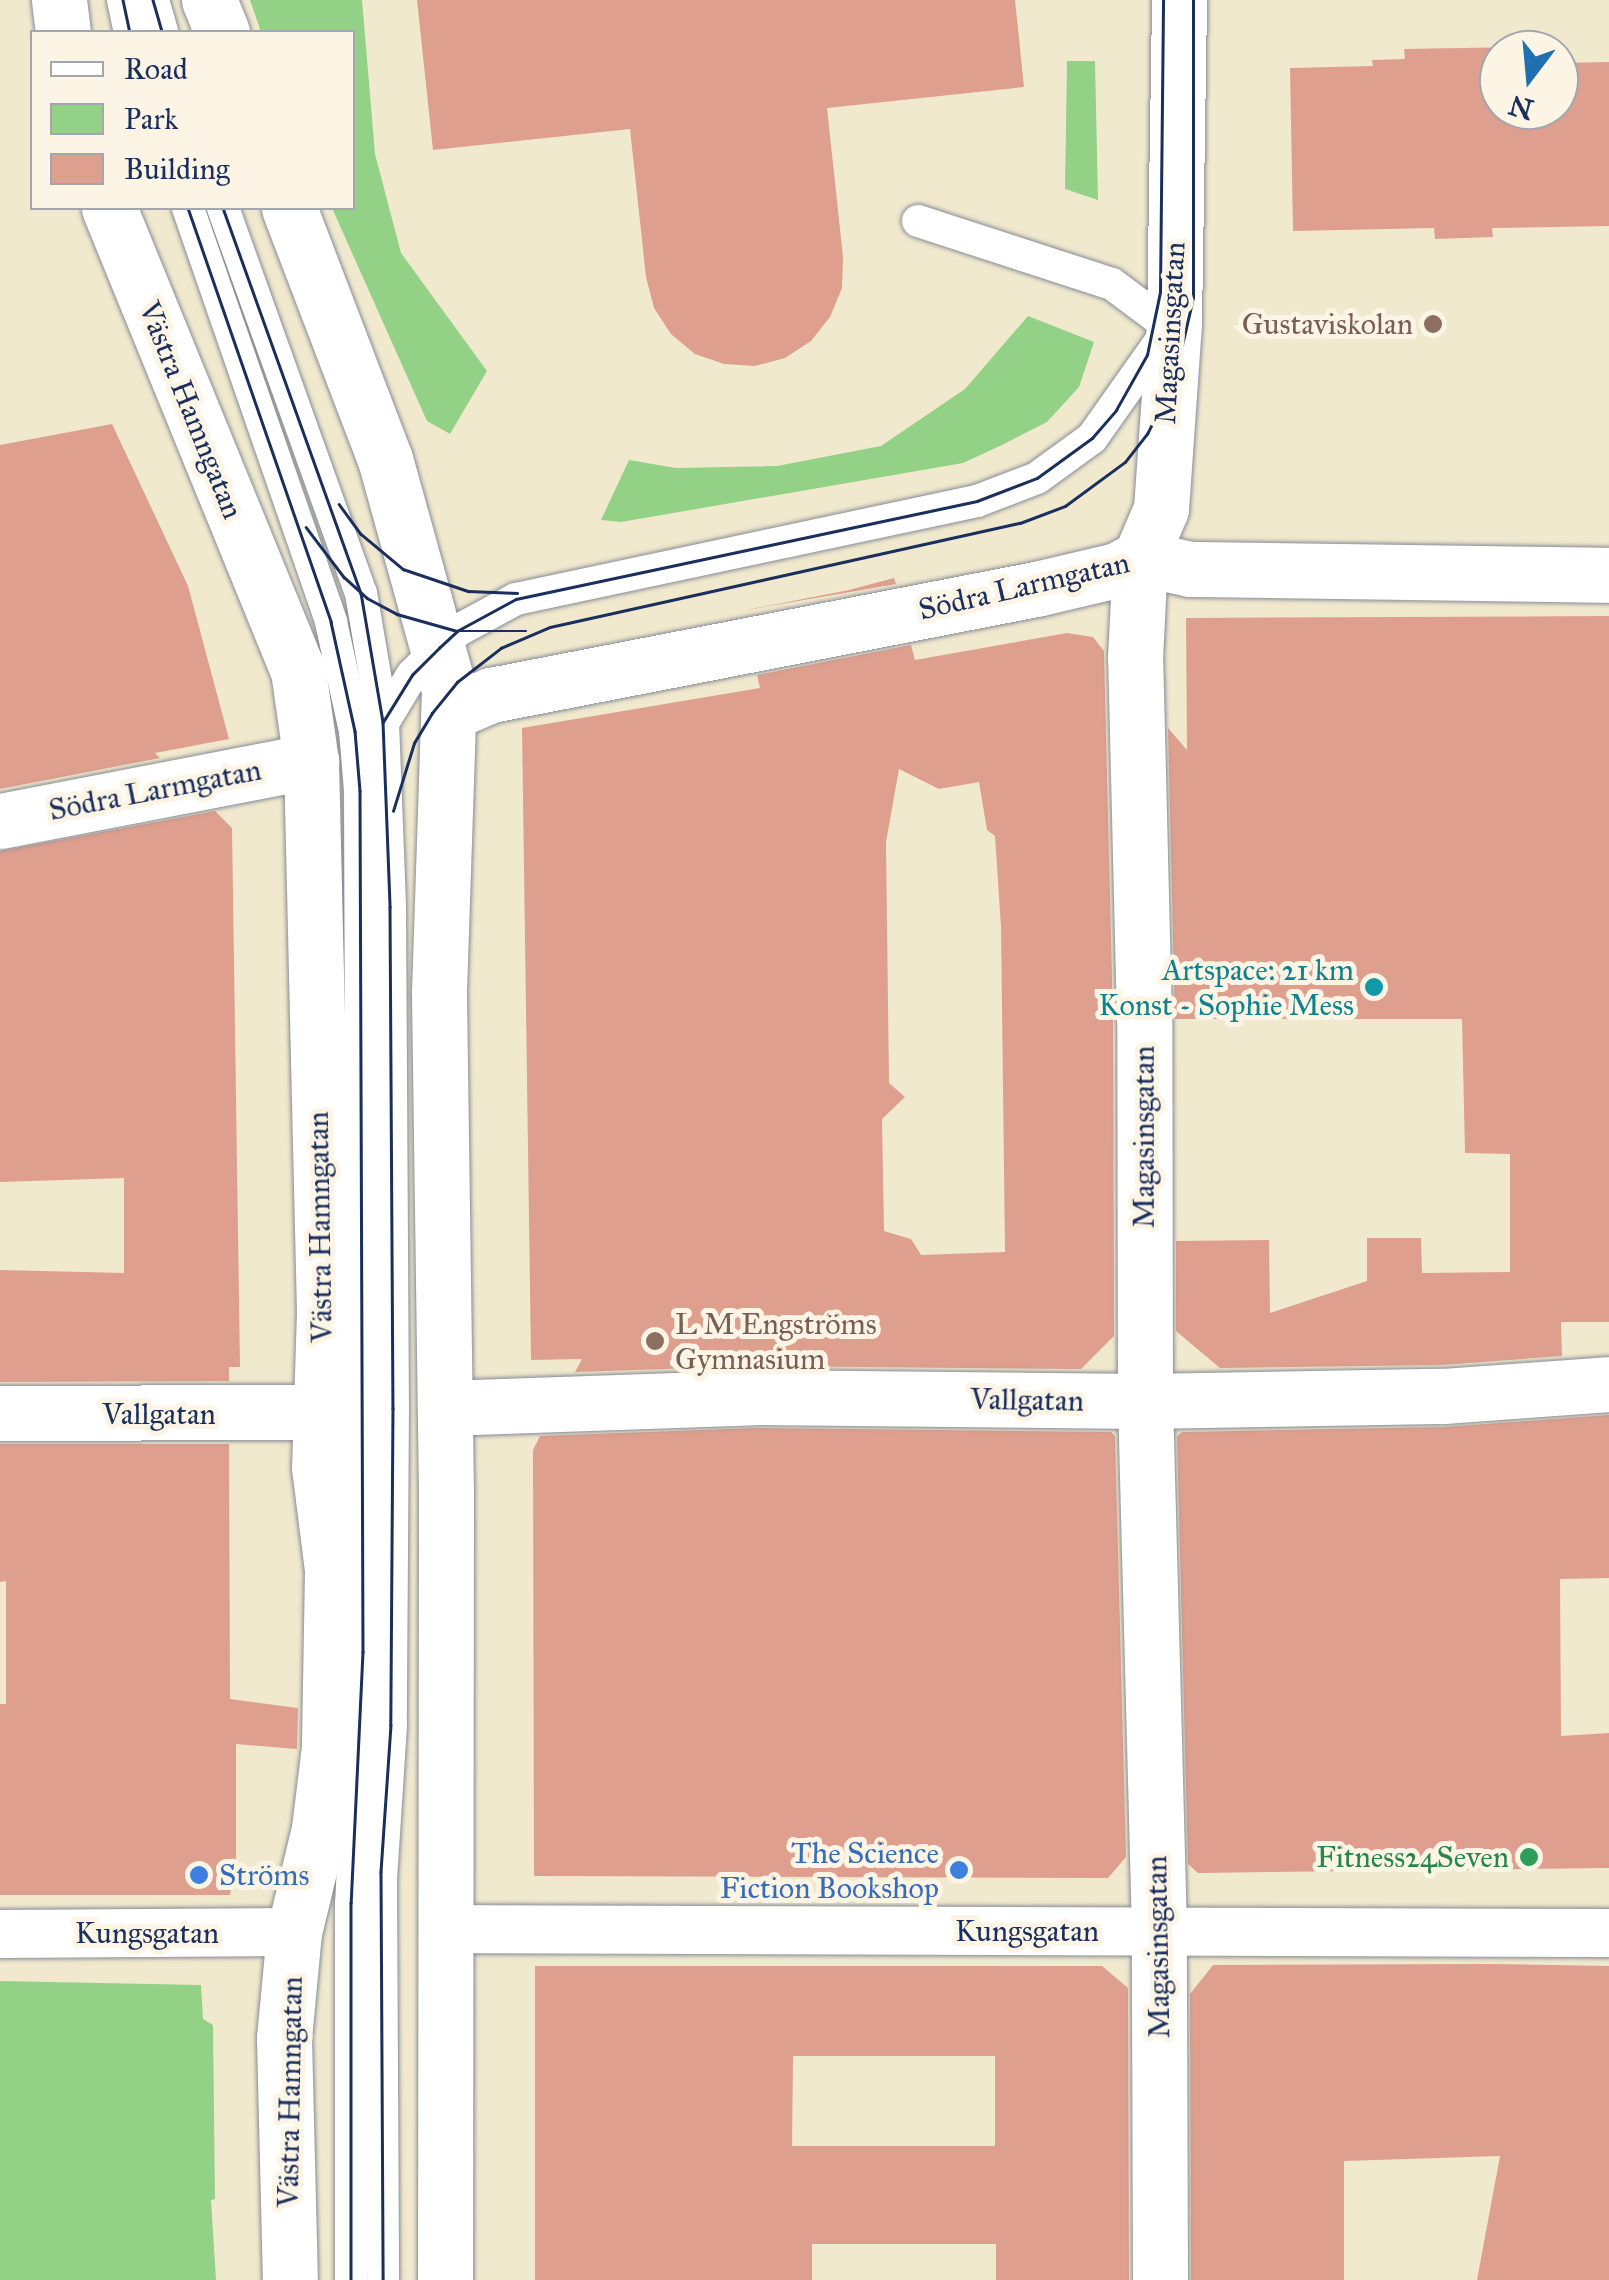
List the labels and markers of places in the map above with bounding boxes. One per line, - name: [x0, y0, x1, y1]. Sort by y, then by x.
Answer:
- place label: Gustaviskolan: [1242, 306, 1413, 342]
- marker: Gustaviskolan: [1422, 313, 1444, 335]
- place label: Artspace: 21 km Konst - Sophie Mess: [1099, 952, 1354, 1022]
- marker: Artspace: 21 km Konst - Sophie Mess: [1363, 976, 1385, 998]
- place label: L M Engströms Gymnasium: [675, 1306, 877, 1376]
- marker: L M Engströms Gymnasium: [644, 1330, 666, 1352]
- place label: The Science Fiction Bookshop: [720, 1835, 939, 1906]
- place label: Fitness24Seven: [1316, 1839, 1509, 1875]
- marker: Fitness24Seven: [1518, 1846, 1540, 1868]
- place label: Ströms: [219, 1857, 309, 1893]
- marker: The Science Fiction Bookshop: [948, 1859, 970, 1881]
- marker: Ströms: [188, 1864, 210, 1886]

